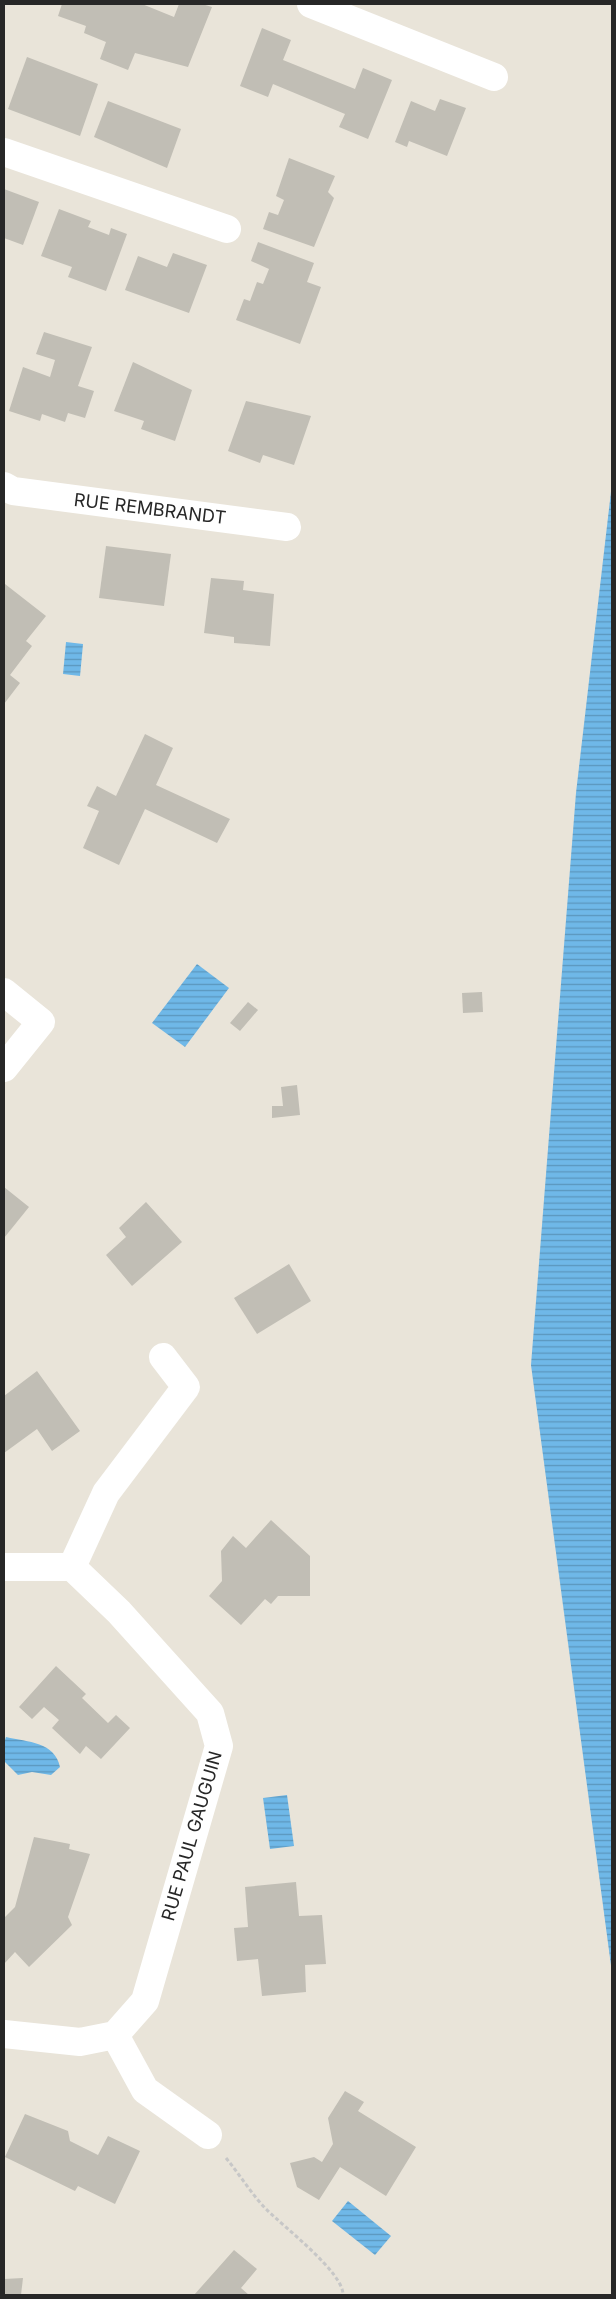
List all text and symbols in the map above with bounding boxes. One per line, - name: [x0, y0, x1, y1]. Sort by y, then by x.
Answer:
- street label: RUE REMBRANDT: [73, 489, 227, 528]
- street label: RUE PAUL GAUGUIN: [157, 1749, 226, 1923]

